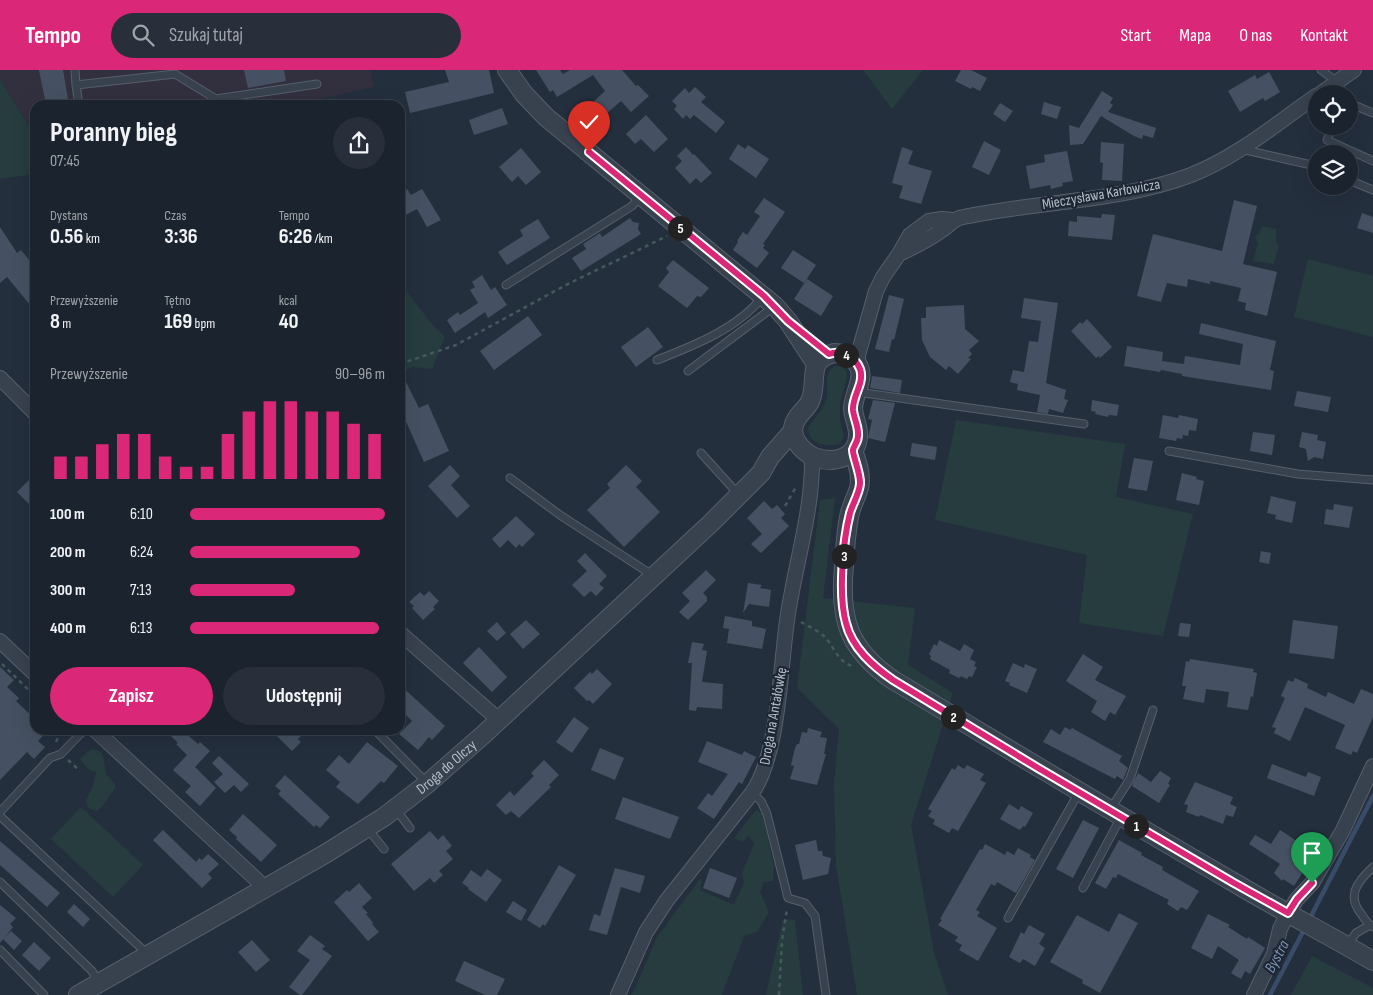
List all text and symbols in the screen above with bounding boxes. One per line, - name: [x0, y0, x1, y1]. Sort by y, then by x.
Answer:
- search box: [111, 13, 461, 58]
- text: Tempo: [25, 21, 81, 50]
- icon: search: [129, 21, 157, 49]
- text: Szukaj tutaj: [169, 24, 243, 47]
- text: Start: [1120, 25, 1151, 46]
- text: Mapa: [1179, 25, 1211, 46]
- text: O nas: [1239, 25, 1272, 46]
- text: Kontakt: [1300, 25, 1348, 46]
- map controls: [1308, 85, 1358, 195]
- button: locate: [1308, 85, 1358, 135]
- pin: [568, 101, 610, 152]
- icon: check: [575, 108, 603, 136]
- text: Poranny bieg: [50, 116, 177, 149]
- button: share: [333, 117, 385, 169]
- button: layers: [1308, 145, 1358, 195]
- text: 07:45: [50, 152, 80, 171]
- street label: Mieczysława Karłowicza: [1041, 175, 1162, 214]
- text: Dystans: [50, 207, 88, 224]
- text: Czas: [164, 207, 187, 224]
- text: Tempo: [279, 207, 310, 224]
- pin: 5: [668, 216, 692, 240]
- text: 5: [677, 220, 684, 237]
- text: 0.56: [50, 224, 83, 249]
- text: 3:36: [164, 224, 198, 249]
- text: 6:26: [279, 224, 312, 249]
- text: km: [83, 230, 100, 247]
- text: /km: [312, 230, 333, 247]
- text: Przewyższenie: [50, 292, 118, 309]
- text: Tętno: [164, 292, 191, 309]
- text: kcal: [279, 292, 297, 309]
- text: 8: [50, 309, 60, 334]
- text: 169: [164, 309, 192, 334]
- text: 40: [279, 309, 298, 334]
- text: m: [60, 315, 71, 332]
- text: bpm: [192, 315, 215, 332]
- pin: 4: [834, 342, 858, 368]
- text: 4: [843, 347, 850, 364]
- text: Przewyższenie: [50, 365, 128, 384]
- text: 90–96 m: [335, 365, 385, 384]
- text: 100 m: [50, 505, 85, 524]
- text: 6:10: [130, 505, 153, 524]
- text: 200 m: [50, 543, 85, 562]
- text: 6:24: [130, 543, 153, 562]
- pin: 3: [832, 544, 856, 568]
- text: 3: [841, 548, 848, 565]
- text: 300 m: [50, 581, 86, 600]
- text: 7:13: [130, 581, 152, 600]
- text: 400 m: [50, 619, 86, 638]
- text: 6:13: [130, 619, 152, 638]
- street label: Droga na Antałówkę: [756, 666, 791, 766]
- button: Zapisz: [50, 667, 213, 725]
- button: Udostępnij: [223, 667, 385, 725]
- pin: 2: [940, 704, 966, 730]
- text: 2: [950, 709, 957, 726]
- street label: Droga do Olczy: [413, 736, 481, 799]
- pin: 1: [1124, 814, 1148, 838]
- text: 1: [1134, 818, 1139, 835]
- pin: [1291, 832, 1333, 883]
- icon: arrive: [1298, 839, 1326, 867]
- water label: Bystra: [1261, 937, 1294, 976]

